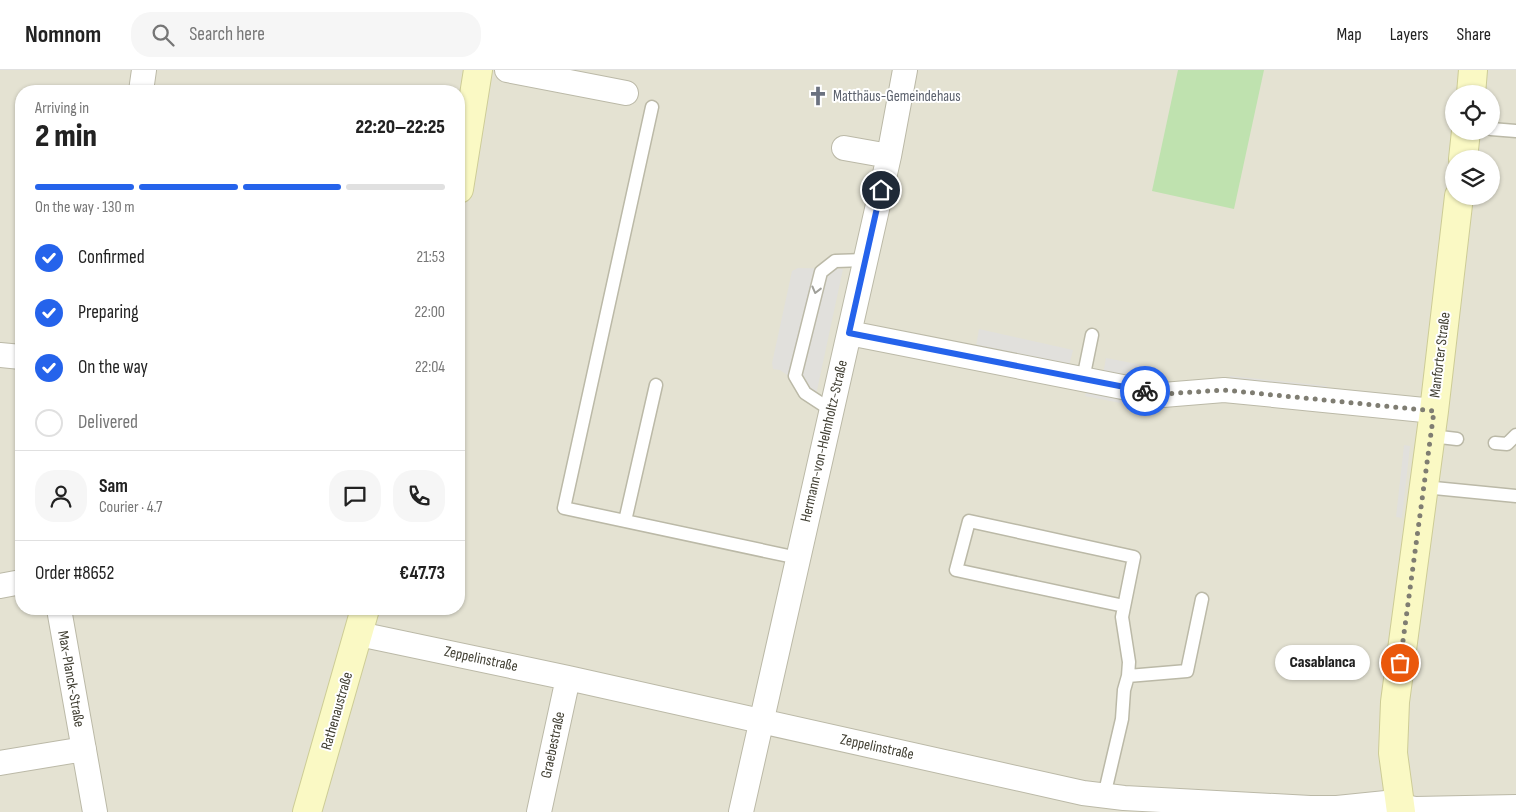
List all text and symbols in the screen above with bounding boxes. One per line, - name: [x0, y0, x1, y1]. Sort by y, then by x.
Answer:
- search box: [131, 12, 481, 57]
- text: Nomnom: [25, 20, 101, 49]
- icon: search: [149, 21, 177, 49]
- text: Search here: [189, 23, 265, 46]
- text: Map: [1337, 24, 1362, 45]
- text: Layers: [1390, 24, 1429, 45]
- text: Share: [1457, 24, 1491, 45]
- church icon: Matthäus-Gemeindehaus: [807, 85, 829, 107]
- map controls: [1445, 85, 1500, 205]
- button: locate: [1445, 85, 1500, 140]
- place label: Matthäus-Gemeindehaus: [833, 87, 961, 106]
- text: Arriving in: [35, 99, 89, 118]
- text: 22:20–22:25: [356, 116, 445, 139]
- text: 2 min: [35, 117, 97, 156]
- button: layers: [1445, 150, 1500, 205]
- pin: [860, 169, 902, 211]
- icon: home: [867, 176, 895, 204]
- text: On the way · 130 m: [35, 198, 134, 217]
- icon: check: [35, 244, 63, 272]
- text: Confirmed: [78, 246, 145, 269]
- text: 21:53: [417, 248, 445, 267]
- one-way arrow: [811, 285, 822, 294]
- icon: check: [35, 299, 63, 327]
- text: Preparing: [78, 301, 139, 324]
- text: 22:00: [415, 303, 445, 322]
- street label: Manforter Straße: [1425, 311, 1455, 399]
- icon: check: [35, 354, 63, 382]
- text: On the way: [78, 356, 148, 379]
- text: 22:04: [415, 358, 445, 377]
- street label: Hermann-von-Helmholtz-Straße: [796, 358, 852, 524]
- courier: [1120, 366, 1170, 416]
- icon: bike: [1131, 377, 1159, 405]
- text: Delivered: [78, 411, 138, 434]
- button: person: [35, 470, 87, 522]
- button: chat: [329, 470, 381, 522]
- button: phone: [393, 470, 445, 522]
- text: Sam: [99, 475, 128, 498]
- text: Courier · 4.7: [99, 498, 162, 517]
- text: Order #8652: [35, 562, 114, 585]
- text: €47.73: [399, 562, 445, 585]
- street label: Max-Planck-Straße: [53, 629, 89, 729]
- street label: Zeppelinstraße: [442, 642, 520, 676]
- pin: [1379, 642, 1421, 684]
- callout: Casablanca: [1275, 646, 1370, 680]
- icon: bag: [1386, 649, 1414, 677]
- text: Casablanca: [1289, 653, 1356, 672]
- street label: Rathenaustraße: [317, 670, 357, 752]
- street label: Graebestraße: [537, 710, 569, 780]
- street label: Zeppelinstraße: [838, 730, 916, 764]

